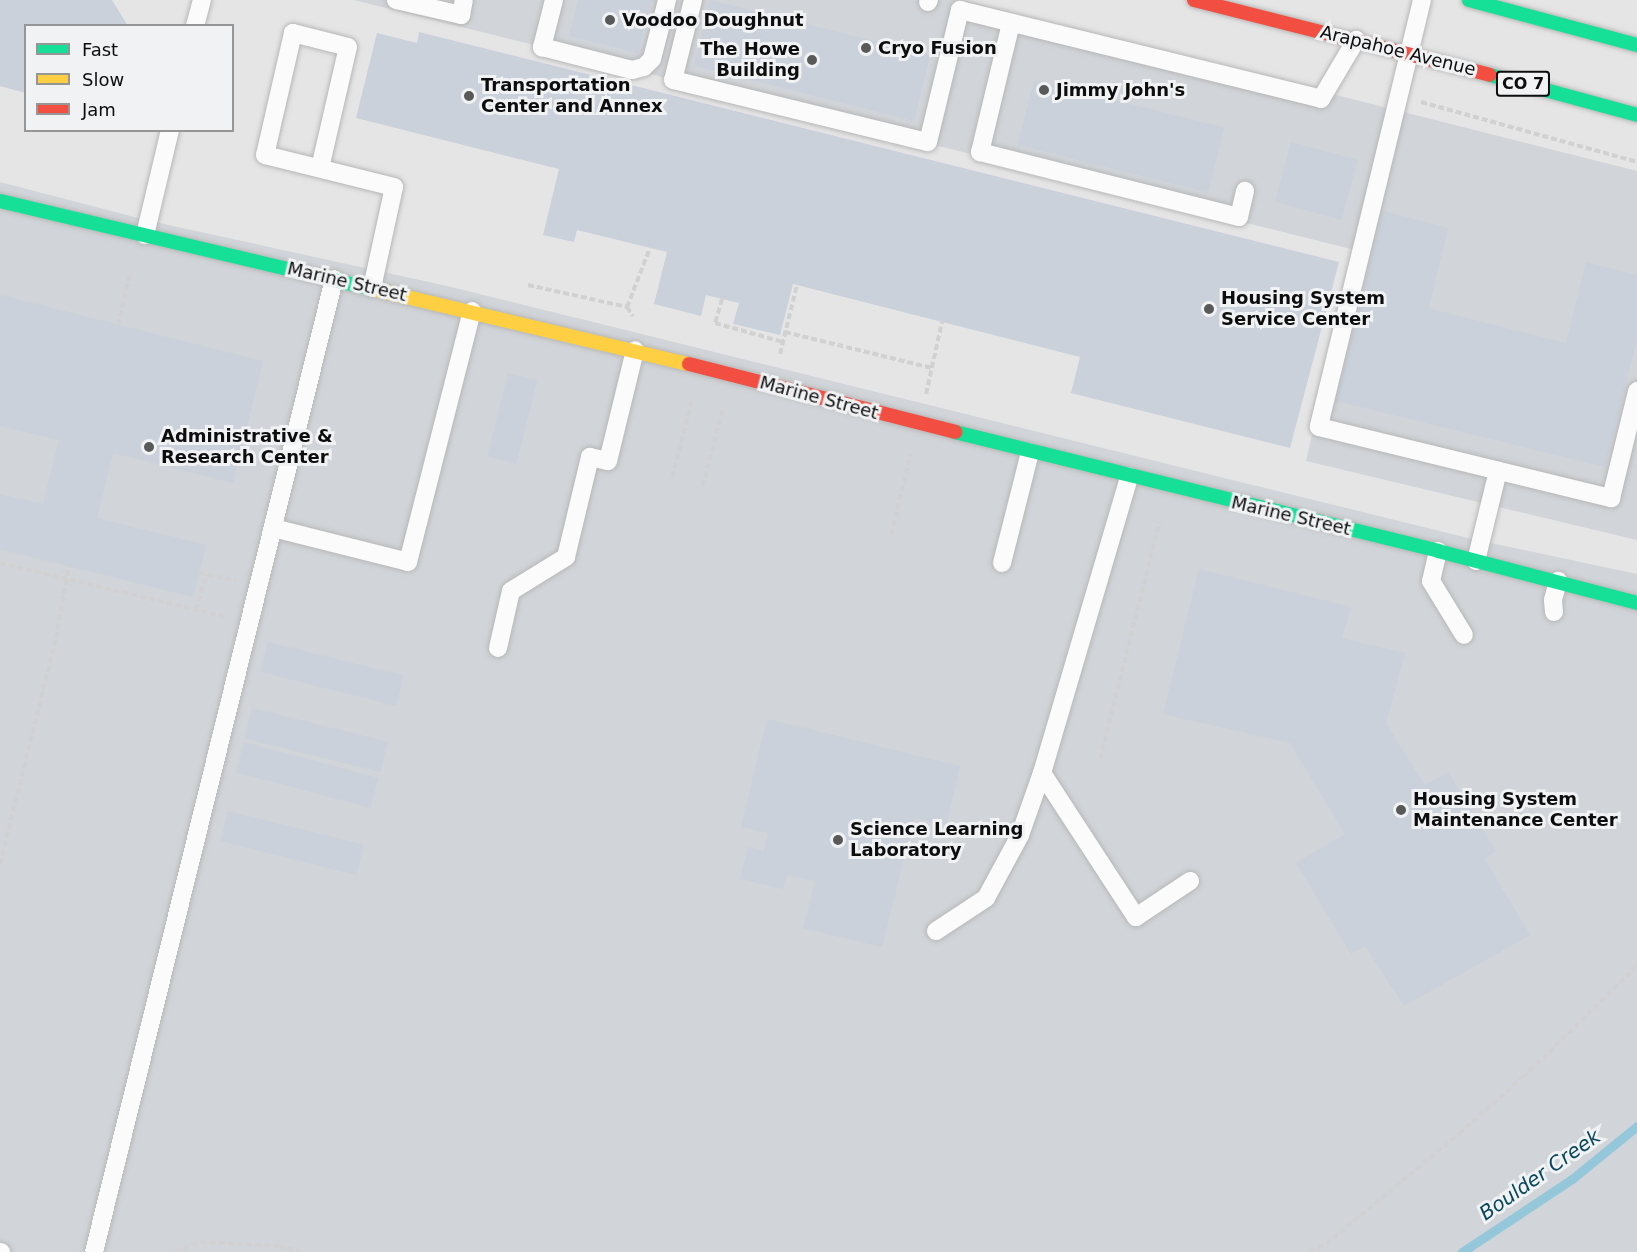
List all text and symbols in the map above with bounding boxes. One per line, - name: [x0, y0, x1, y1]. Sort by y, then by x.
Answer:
- place label: Voodoo Doughnut: [622, 9, 804, 31]
- marker: Voodoo Doughnut: [603, 13, 617, 27]
- street label: Arapahoe Avenue: [1318, 21, 1478, 81]
- legend: [24, 24, 234, 132]
- place label: Cryo Fusion: [878, 37, 997, 59]
- text: Fast: [82, 39, 118, 60]
- place label: The Howe Building: [700, 39, 800, 82]
- marker: Cryo Fusion: [859, 41, 873, 55]
- marker: The Howe Building: [805, 53, 819, 67]
- text: Slow: [82, 69, 124, 90]
- road number: CO 7: [1494, 71, 1552, 97]
- place label: Transportation Center and Annex: [481, 75, 663, 118]
- place label: Jimmy John's: [1056, 79, 1185, 101]
- marker: Jimmy John's: [1037, 83, 1051, 97]
- marker: Transportation Center and Annex: [462, 89, 476, 103]
- text: Jam: [82, 99, 116, 120]
- street label: Marine Street: [285, 258, 409, 306]
- place label: Housing System Service Center: [1221, 288, 1385, 330]
- marker: Housing System Service Center: [1202, 302, 1216, 316]
- street label: Marine Street: [757, 372, 881, 424]
- place label: Administrative & Research Center: [161, 426, 333, 468]
- marker: Administrative & Research Center: [142, 440, 156, 454]
- street label: Marine Street: [1229, 492, 1353, 540]
- place label: Housing System Maintenance Center: [1413, 789, 1618, 832]
- marker: Housing System Maintenance Center: [1394, 803, 1408, 817]
- place label: Science Learning Laboratory: [850, 819, 1023, 862]
- marker: Science Learning Laboratory: [831, 833, 845, 847]
- water label: Boulder Creek: [1475, 1124, 1605, 1226]

